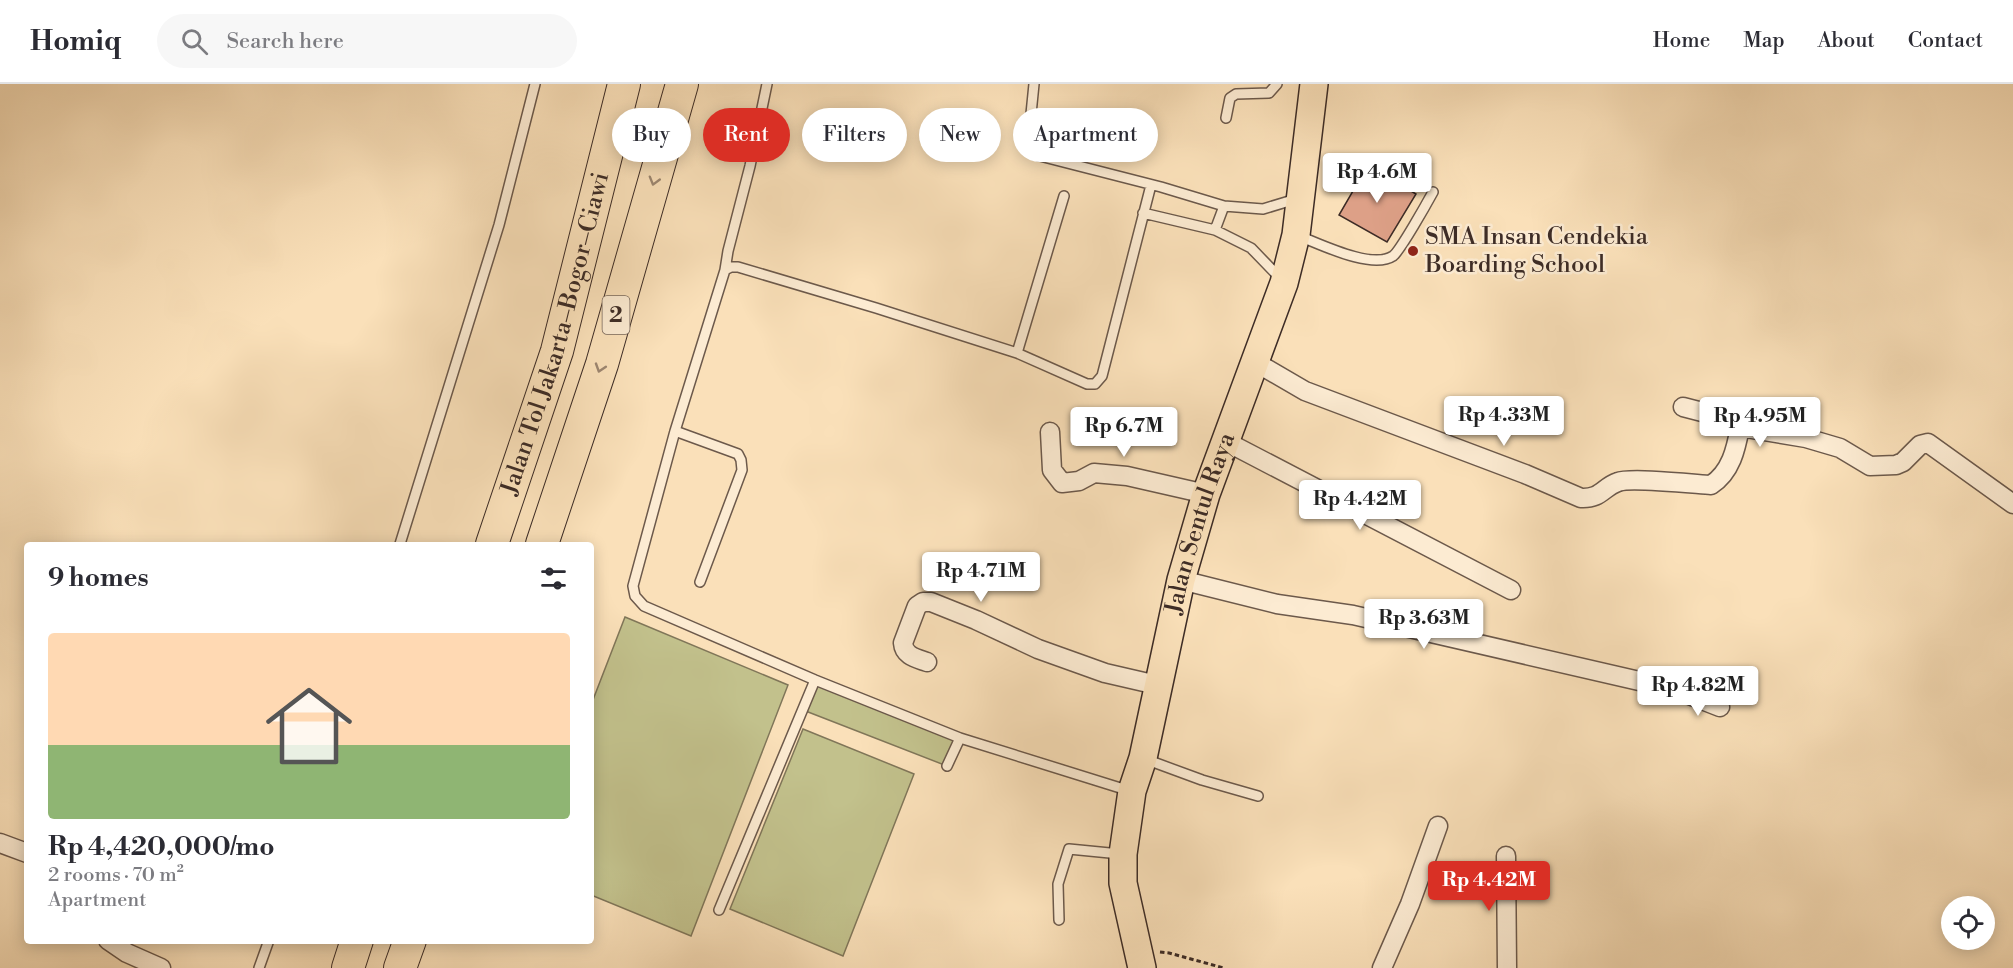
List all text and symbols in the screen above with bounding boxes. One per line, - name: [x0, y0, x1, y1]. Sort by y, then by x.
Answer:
- search box: [157, 14, 577, 68]
- text: Homiq: [30, 24, 121, 59]
- icon: search: [178, 25, 211, 58]
- text: Search here: [226, 28, 344, 55]
- text: Home: [1653, 28, 1710, 54]
- text: Map: [1743, 28, 1785, 54]
- text: About: [1818, 28, 1875, 54]
- text: Contact: [1908, 28, 1983, 54]
- chip: Buy: [612, 108, 691, 162]
- chip: Rent: [703, 108, 790, 162]
- chip: Filters: [802, 108, 907, 162]
- chip: New: [919, 108, 1001, 162]
- chip: Apartment: [1013, 108, 1158, 162]
- pin: Rp 4.6M: [1322, 153, 1432, 204]
- text: Rp 4.6M: [1337, 160, 1417, 185]
- street label: Jalan Tol Jakarta–Bogor–Ciawi: [494, 169, 616, 500]
- one-way arrow: [649, 175, 661, 186]
- place label: SMA Insan Cendekia Boarding School: [1424, 222, 1649, 280]
- marker: SMA Insan Cendekia Boarding School: [1406, 244, 1420, 258]
- road number: 2: [602, 296, 630, 334]
- one-way arrow: [595, 362, 607, 373]
- pin: Rp 4.33M: [1442, 396, 1566, 447]
- pin: Rp 4.95M: [1698, 397, 1822, 448]
- text: Rp 4.33M: [1458, 403, 1550, 428]
- text: Rp 4.95M: [1713, 404, 1807, 429]
- pin: Rp 6.7M: [1069, 407, 1179, 458]
- text: Rp 6.7M: [1084, 414, 1164, 439]
- street label: Jalan Sentul Raya: [1159, 428, 1243, 618]
- pin: Rp 4.42M: [1298, 480, 1422, 531]
- text: Rp 4.42M: [1313, 487, 1407, 512]
- pin: Rp 4.71M: [919, 552, 1043, 603]
- text: Rp 4.71M: [936, 559, 1026, 584]
- text: 9 homes: [48, 562, 149, 594]
- icon: filters: [537, 562, 570, 595]
- pin: Rp 3.63M: [1362, 599, 1486, 650]
- text: Rp 3.63M: [1378, 606, 1470, 631]
- pin: Rp 4.82M: [1636, 666, 1760, 717]
- icon: home: [255, 672, 363, 780]
- text: Rp 4.82M: [1651, 673, 1745, 698]
- text: Rp 4,420,000/mo: [48, 831, 275, 863]
- pin: Rp 4.42M: [1427, 861, 1551, 912]
- text: 2 rooms · 70 m²: [48, 863, 184, 888]
- text: Rp 4.42M: [1442, 868, 1536, 893]
- text: Apartment: [48, 888, 146, 913]
- map controls: [1941, 896, 1995, 950]
- button: locate: [1941, 896, 1995, 950]

